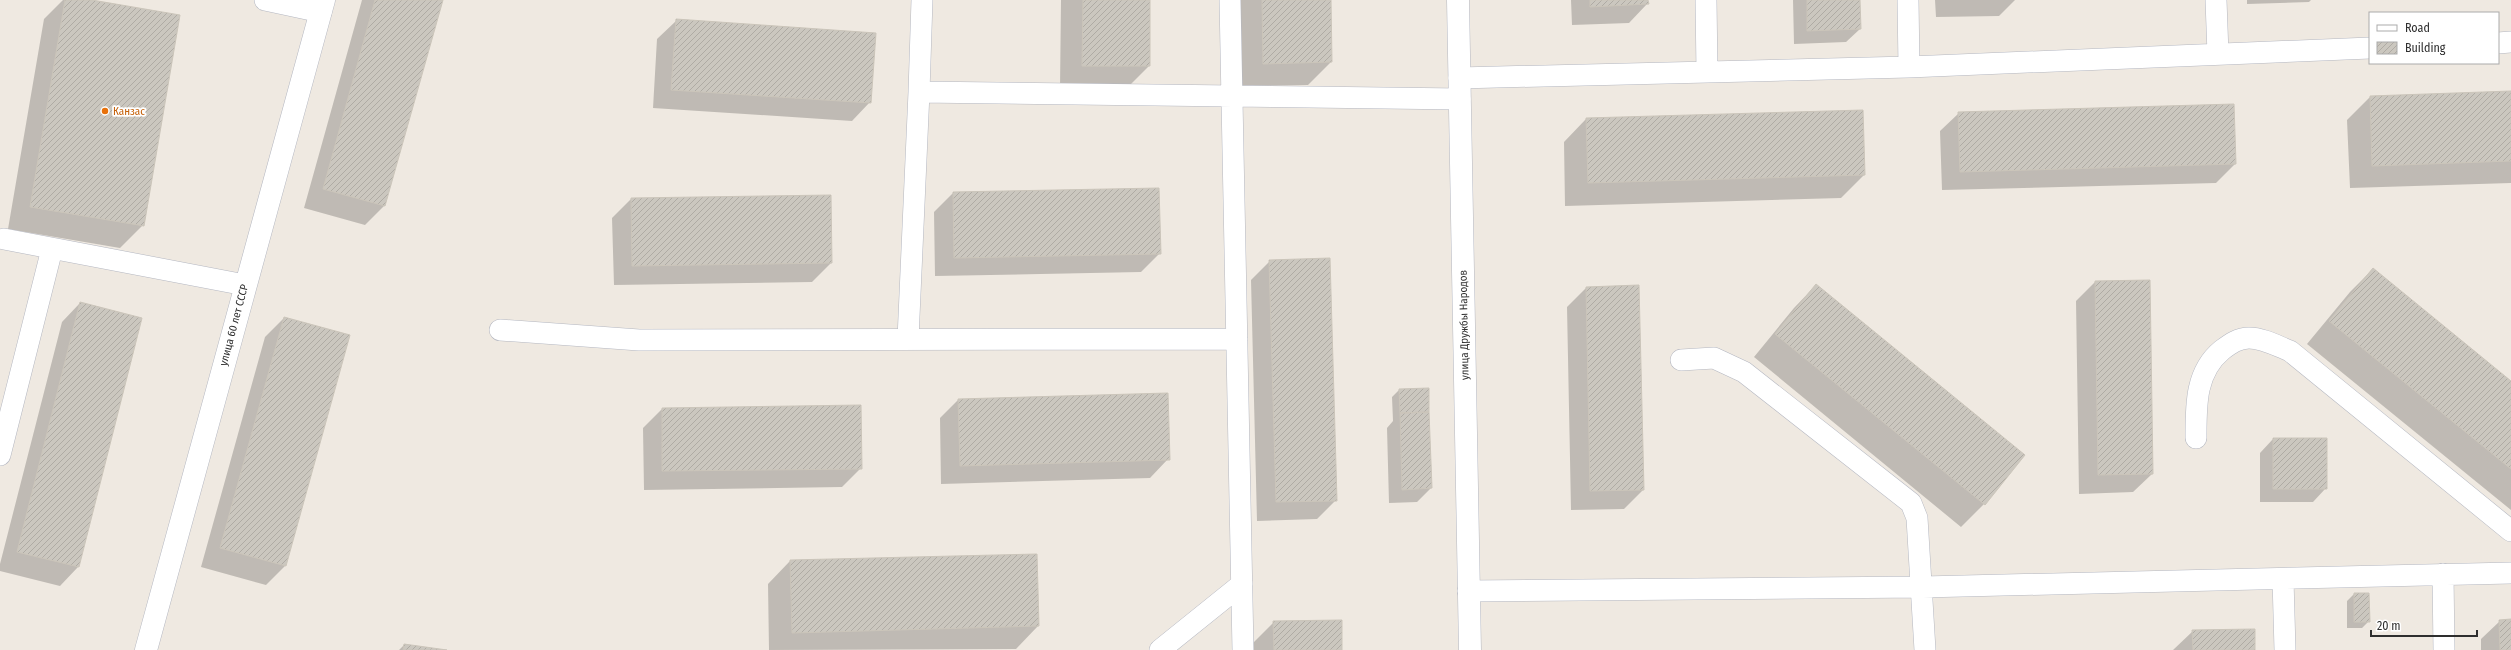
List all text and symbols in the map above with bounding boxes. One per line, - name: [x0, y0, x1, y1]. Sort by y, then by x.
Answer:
- legend: [2369, 12, 2499, 64]
- text: Road: [2405, 21, 2430, 35]
- text: Building: [2405, 41, 2446, 55]
- place label: Канзас: [113, 105, 145, 118]
- marker: Канзас: [100, 106, 110, 116]
- street label: улица Дружбы Народов: [1457, 270, 1471, 380]
- street label: улица 60 лет СССР: [217, 283, 251, 367]
- scale bar: [2371, 612, 2477, 638]
- text: 20 m: [2377, 619, 2401, 633]

